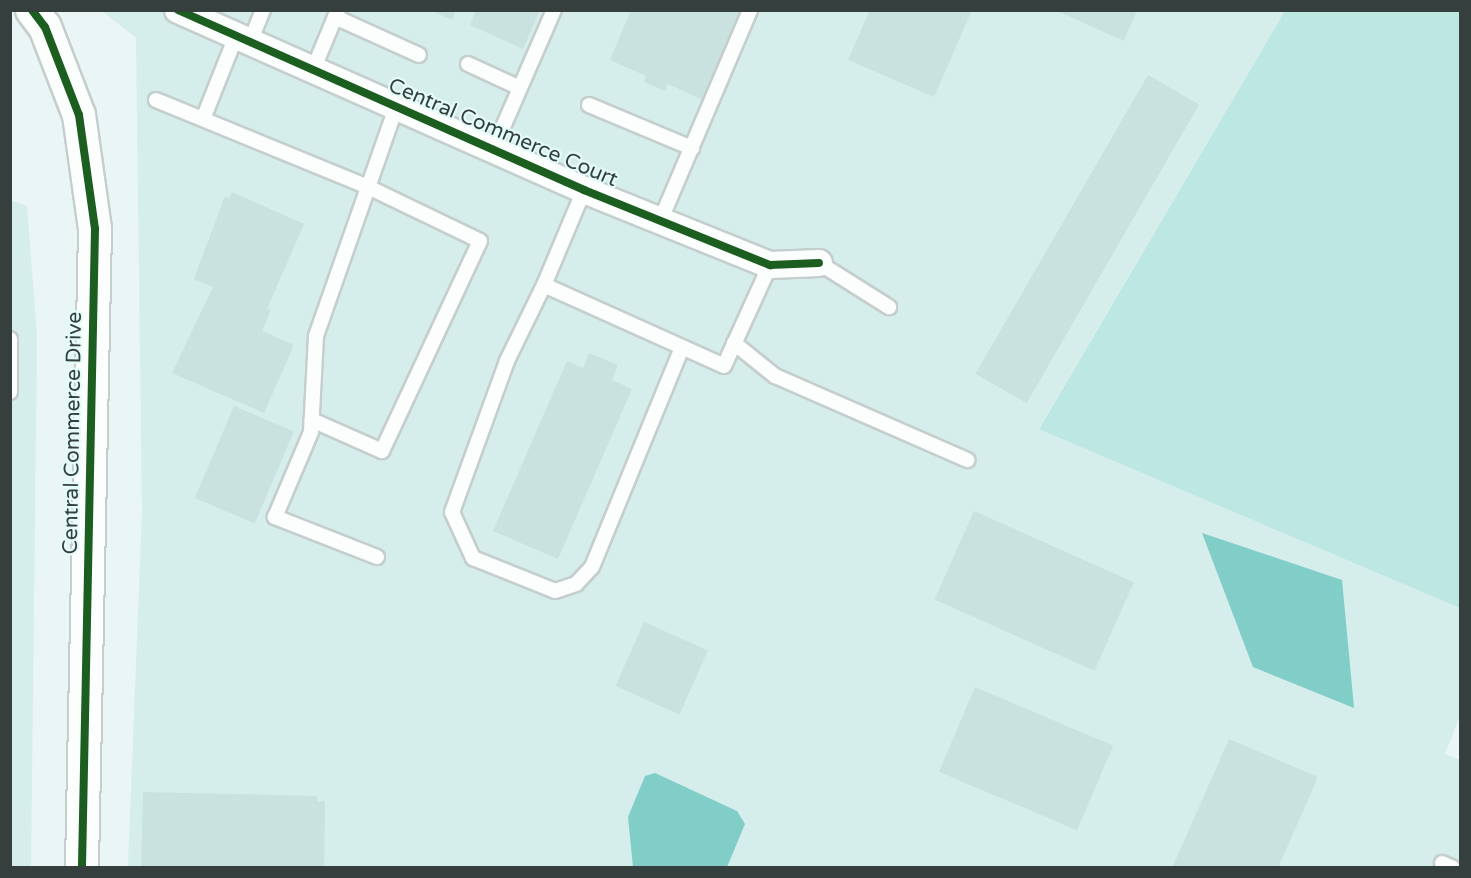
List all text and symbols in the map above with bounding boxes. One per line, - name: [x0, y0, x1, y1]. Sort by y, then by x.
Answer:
- street label: Central Commerce Court: [384, 73, 622, 193]
- street label: Central Commerce Drive: [58, 311, 88, 555]

